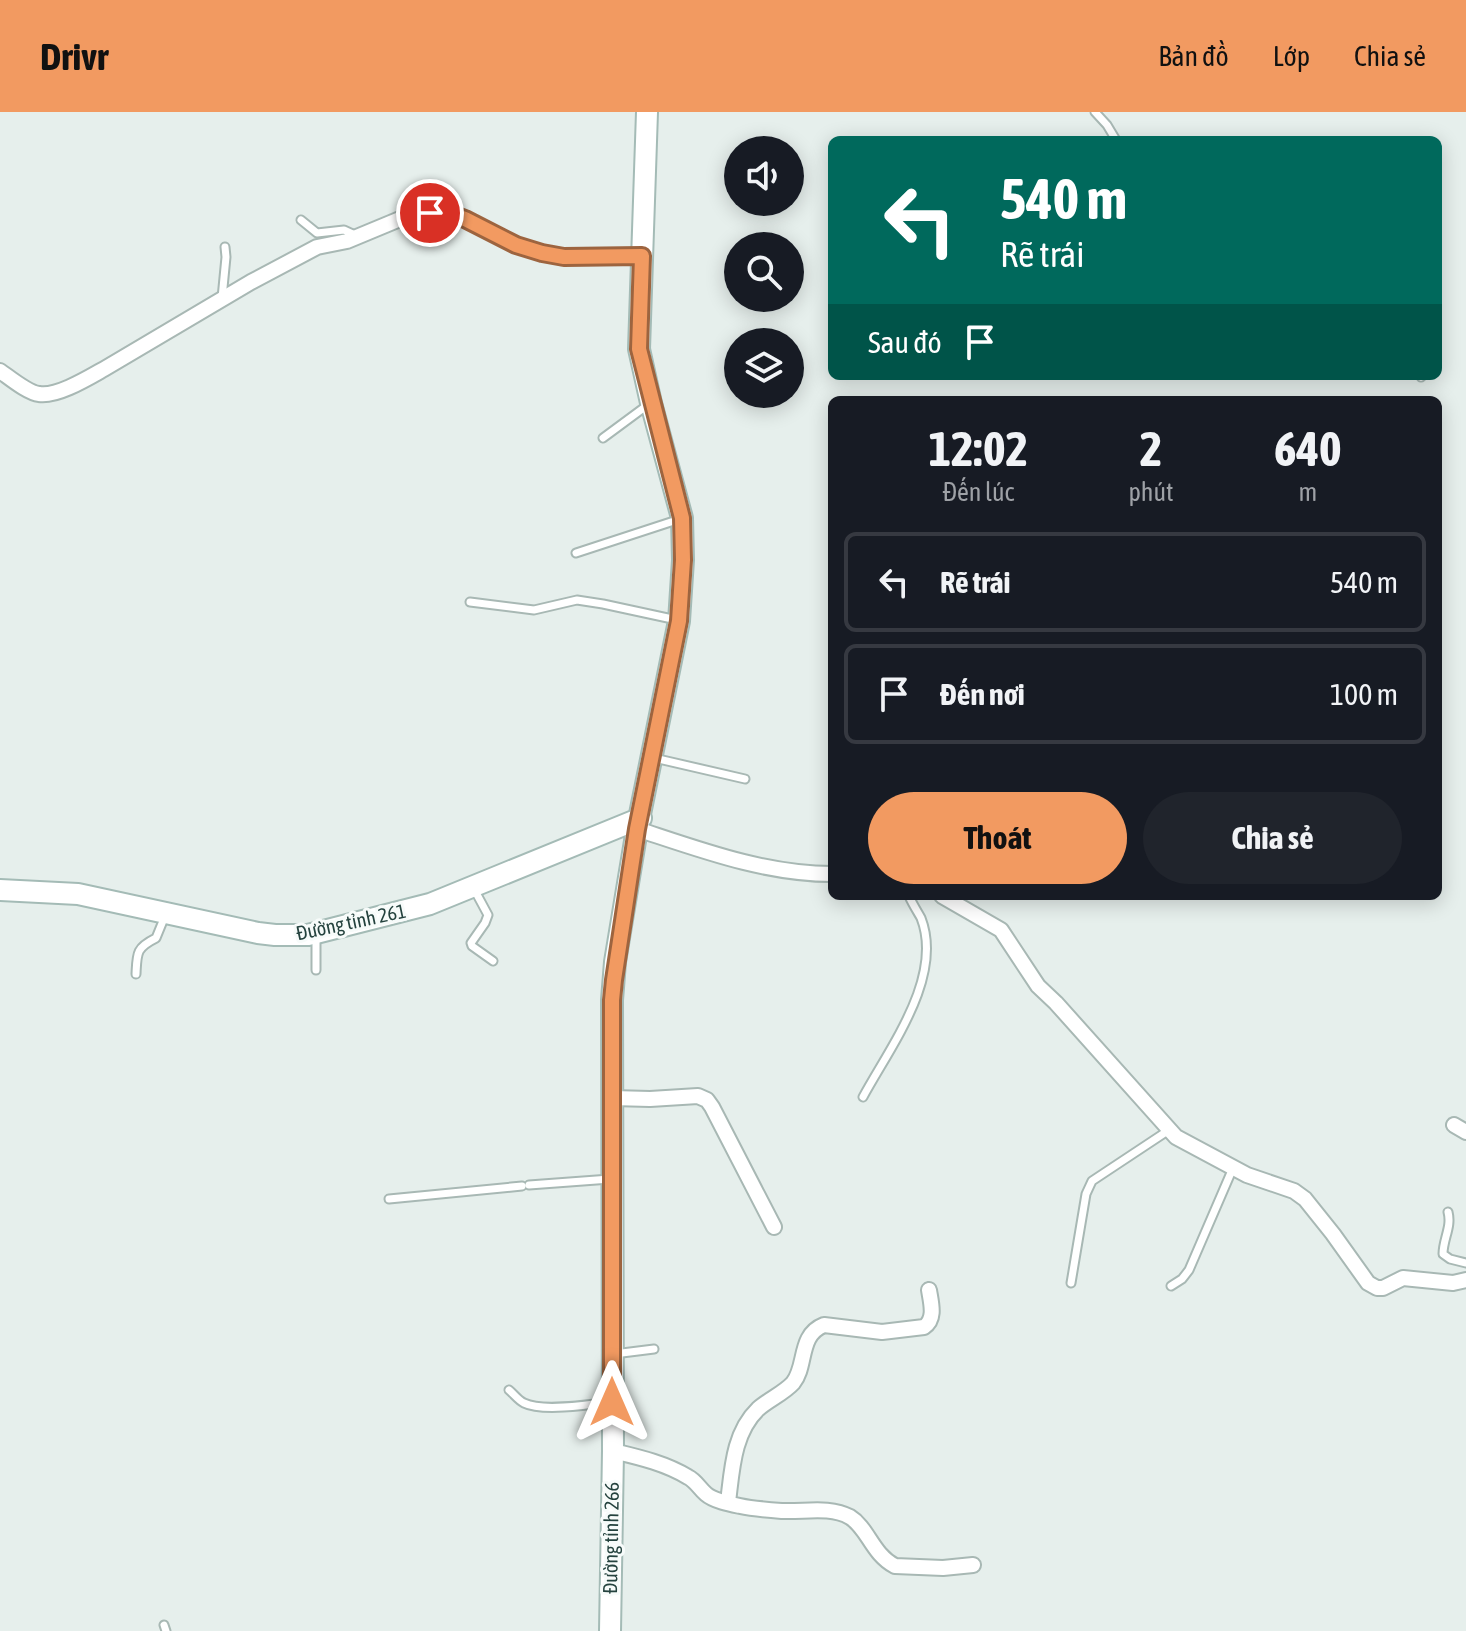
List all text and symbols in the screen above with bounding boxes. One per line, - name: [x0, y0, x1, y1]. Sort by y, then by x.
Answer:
- text: Drivr: [40, 35, 108, 78]
- text: Bản đồ: [1158, 40, 1229, 72]
- text: Lớp: [1273, 40, 1310, 72]
- text: Chia sẻ: [1354, 40, 1426, 72]
- map controls: [724, 136, 804, 408]
- button: sound: [724, 136, 804, 216]
- text: 540 m: [1000, 167, 1127, 231]
- icon: left: [868, 168, 972, 272]
- pin: [396, 179, 464, 247]
- icon: arrive: [408, 191, 452, 235]
- button: search: [724, 232, 804, 312]
- text: Rẽ trái: [1000, 233, 1085, 275]
- icon: arrive: [958, 320, 1002, 364]
- text: Sau đó: [868, 325, 942, 359]
- button: layers: [724, 328, 804, 408]
- text: 12:02: [928, 421, 1028, 476]
- text: 2: [1140, 421, 1162, 476]
- text: 640: [1274, 421, 1342, 476]
- text: Đến lúc: [942, 477, 1014, 507]
- text: phút: [1129, 477, 1174, 507]
- text: m: [1298, 477, 1317, 507]
- icon: left: [872, 560, 916, 604]
- text: Rẽ trái: [940, 565, 1010, 599]
- text: 540 m: [1330, 565, 1398, 599]
- icon: arrive: [872, 672, 916, 716]
- text: Đến nơi: [940, 677, 1025, 711]
- text: 100 m: [1330, 677, 1398, 711]
- button: Thoát: [868, 792, 1127, 884]
- button: Chia sẻ: [1143, 792, 1402, 884]
- street label: Đường tỉnh 261: [294, 899, 408, 944]
- position arrow: [570, 1360, 654, 1444]
- street label: Đường tỉnh 266: [598, 1482, 623, 1594]

